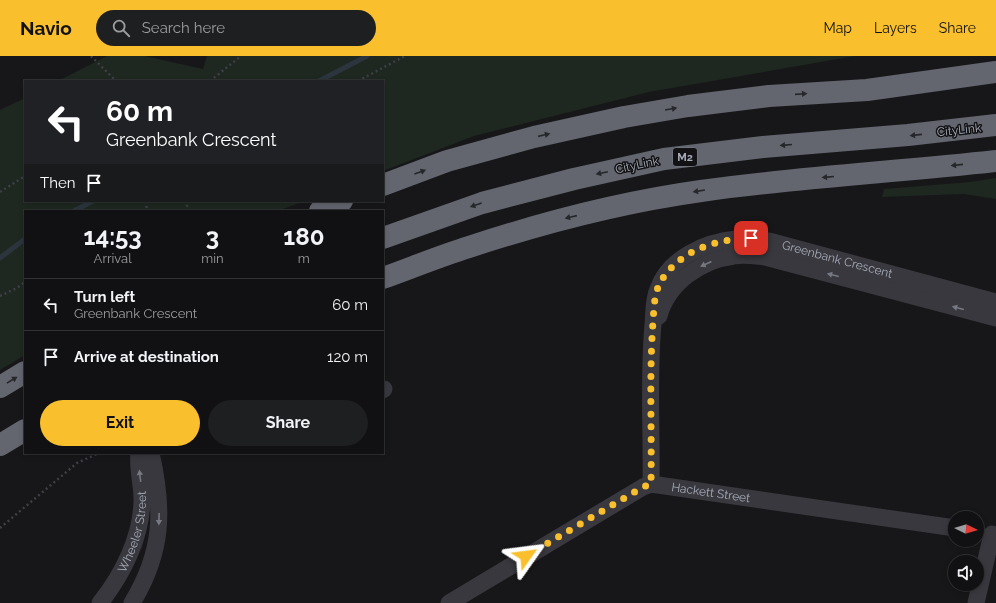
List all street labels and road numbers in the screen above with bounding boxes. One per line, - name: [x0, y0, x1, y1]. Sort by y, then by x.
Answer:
- street label: CityLink: [936, 121, 982, 139]
- road number: M2: [673, 148, 697, 166]
- street label: CityLink: [614, 153, 661, 176]
- street label: Greenbank Crescent: [781, 238, 894, 281]
- street label: Hackett Street: [670, 480, 751, 505]
- street label: Wheeler Street: [115, 491, 149, 575]

